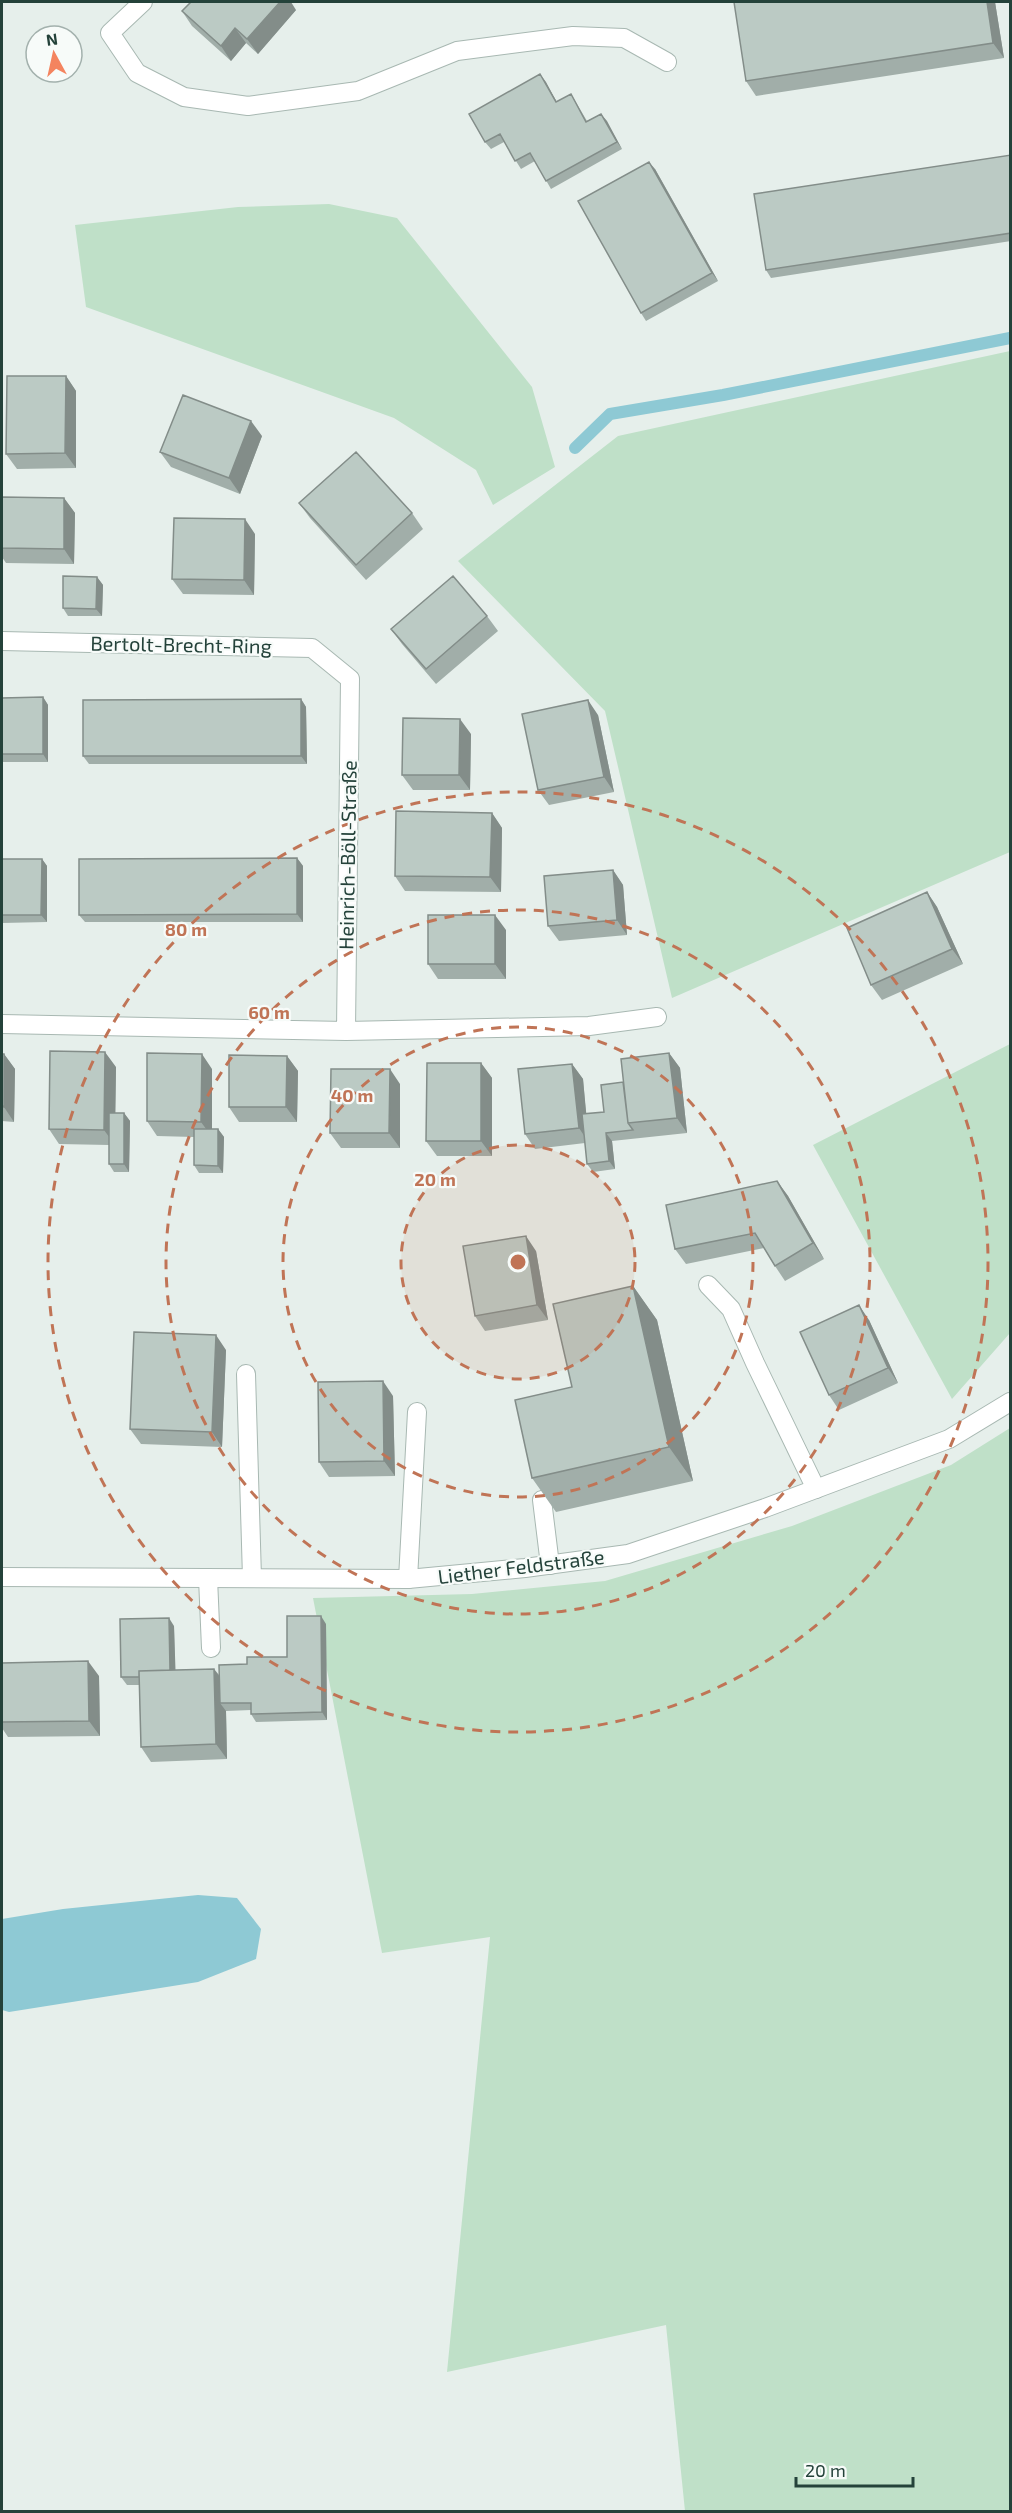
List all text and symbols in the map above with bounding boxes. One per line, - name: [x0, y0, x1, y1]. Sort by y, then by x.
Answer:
- north arrow: [24, 24, 84, 84]
- text: N: [45, 28, 59, 49]
- street label: Bertolt-Brecht-Ring: [90, 630, 272, 658]
- street label: Heinrich-Böll-Straße: [333, 760, 361, 950]
- text: 80 m: [165, 918, 207, 940]
- text: 60 m: [248, 1001, 290, 1023]
- text: 40 m: [331, 1084, 373, 1106]
- text: 20 m: [414, 1168, 456, 1190]
- centre of rings: [508, 1252, 528, 1272]
- street label: Liether Feldstraße: [436, 1544, 606, 1588]
- scale bar: [796, 2450, 913, 2488]
- text: 20 m: [805, 2459, 846, 2481]

